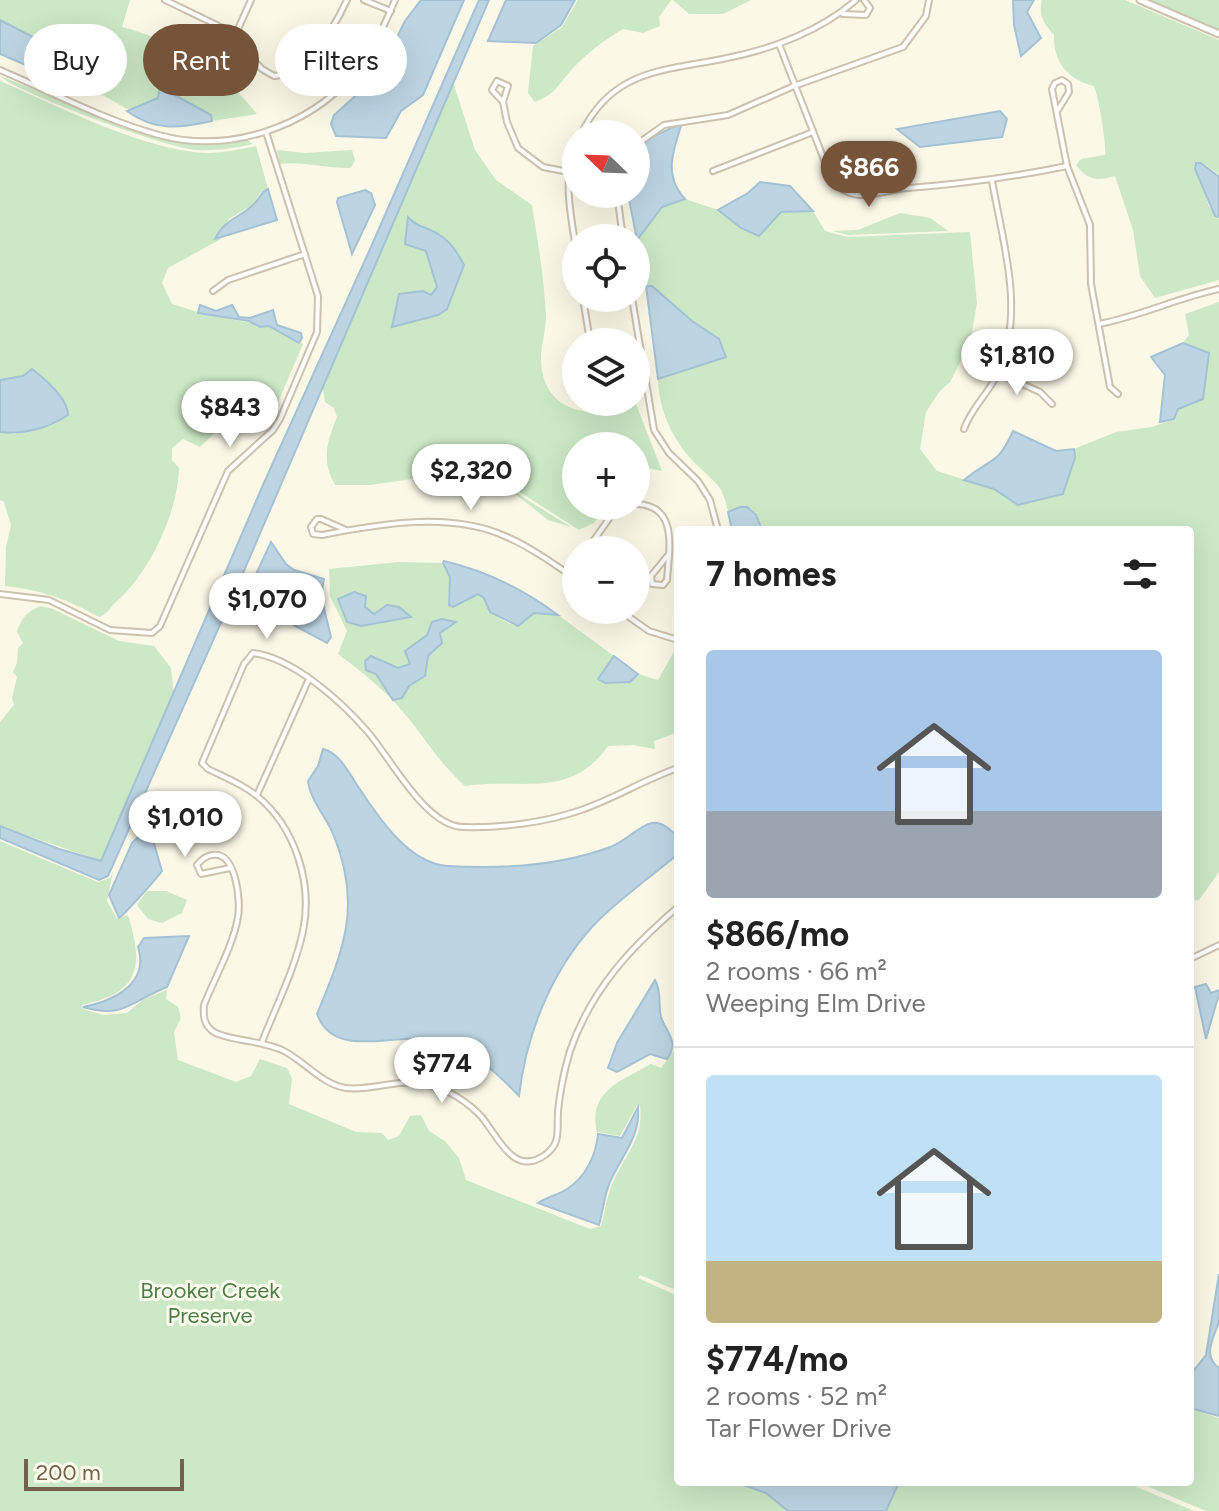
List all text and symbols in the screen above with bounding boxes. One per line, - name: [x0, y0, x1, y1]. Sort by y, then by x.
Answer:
- chip: Buy: [24, 24, 127, 96]
- chip: Rent: [143, 24, 259, 96]
- chip: Filters: [275, 24, 407, 96]
- north arrow: [562, 120, 650, 208]
- map controls: [562, 120, 650, 624]
- pin: $866: [822, 141, 916, 209]
- text: $866: [839, 151, 899, 183]
- button: locate: [562, 224, 650, 312]
- button: layers: [562, 328, 650, 416]
- pin: $1,810: [952, 329, 1082, 397]
- text: $1,810: [979, 339, 1055, 371]
- pin: $843: [183, 381, 277, 449]
- text: $843: [199, 391, 261, 423]
- button: +: [562, 432, 650, 520]
- pin: $2,320: [406, 444, 536, 512]
- text: $2,320: [430, 454, 512, 486]
- button: −: [562, 536, 650, 624]
- icon: filters: [1118, 552, 1162, 596]
- text: 7 homes: [706, 554, 836, 595]
- pin: $1,070: [202, 573, 332, 641]
- text: $1,070: [227, 583, 307, 615]
- icon: home: [862, 702, 1006, 846]
- pin: $1,010: [120, 791, 250, 859]
- text: $1,010: [147, 801, 223, 833]
- text: $866/mo: [706, 914, 849, 955]
- text: 2 rooms · 66 m²: [706, 955, 887, 987]
- text: Weeping Elm Drive: [706, 987, 926, 1019]
- pin: $774: [395, 1037, 489, 1105]
- text: $774: [412, 1047, 472, 1079]
- icon: home: [862, 1127, 1006, 1271]
- park label: Brooker Creek Preserve: [140, 1277, 280, 1329]
- text: $774/mo: [706, 1339, 848, 1380]
- text: 2 rooms · 52 m²: [706, 1380, 887, 1412]
- text: Tar Flower Drive: [706, 1412, 891, 1444]
- scale bar: [24, 1455, 184, 1491]
- text: 200 m: [36, 1459, 101, 1486]

